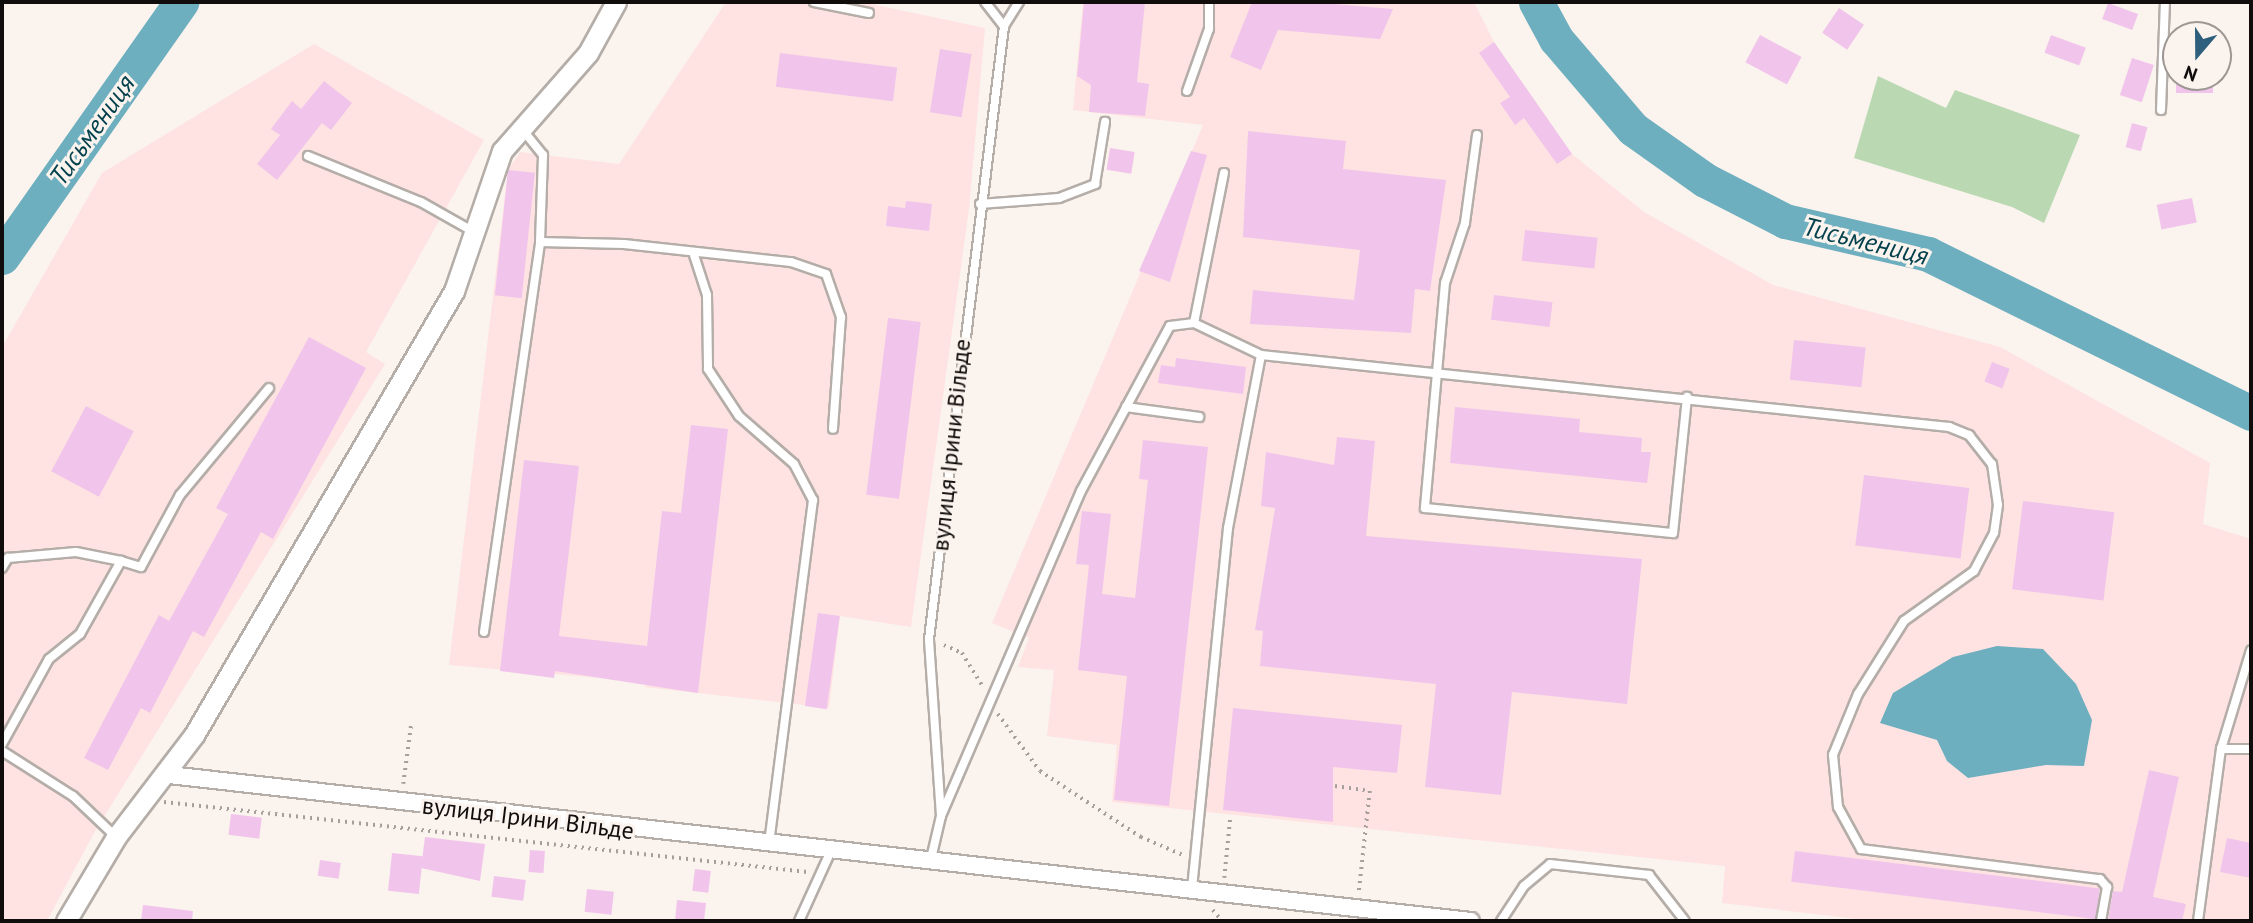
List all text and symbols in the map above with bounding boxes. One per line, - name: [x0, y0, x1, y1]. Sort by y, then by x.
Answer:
- north arrow: [2162, 21, 2232, 91]
- text: N: [2181, 60, 2200, 87]
- water label: Тисьмениця: [43, 69, 141, 191]
- water label: Тисьмениця: [1800, 210, 1932, 272]
- street label: вулиця Ірини Вільде: [926, 338, 976, 552]
- street label: вулиця Ірини Вільде: [421, 791, 635, 845]

